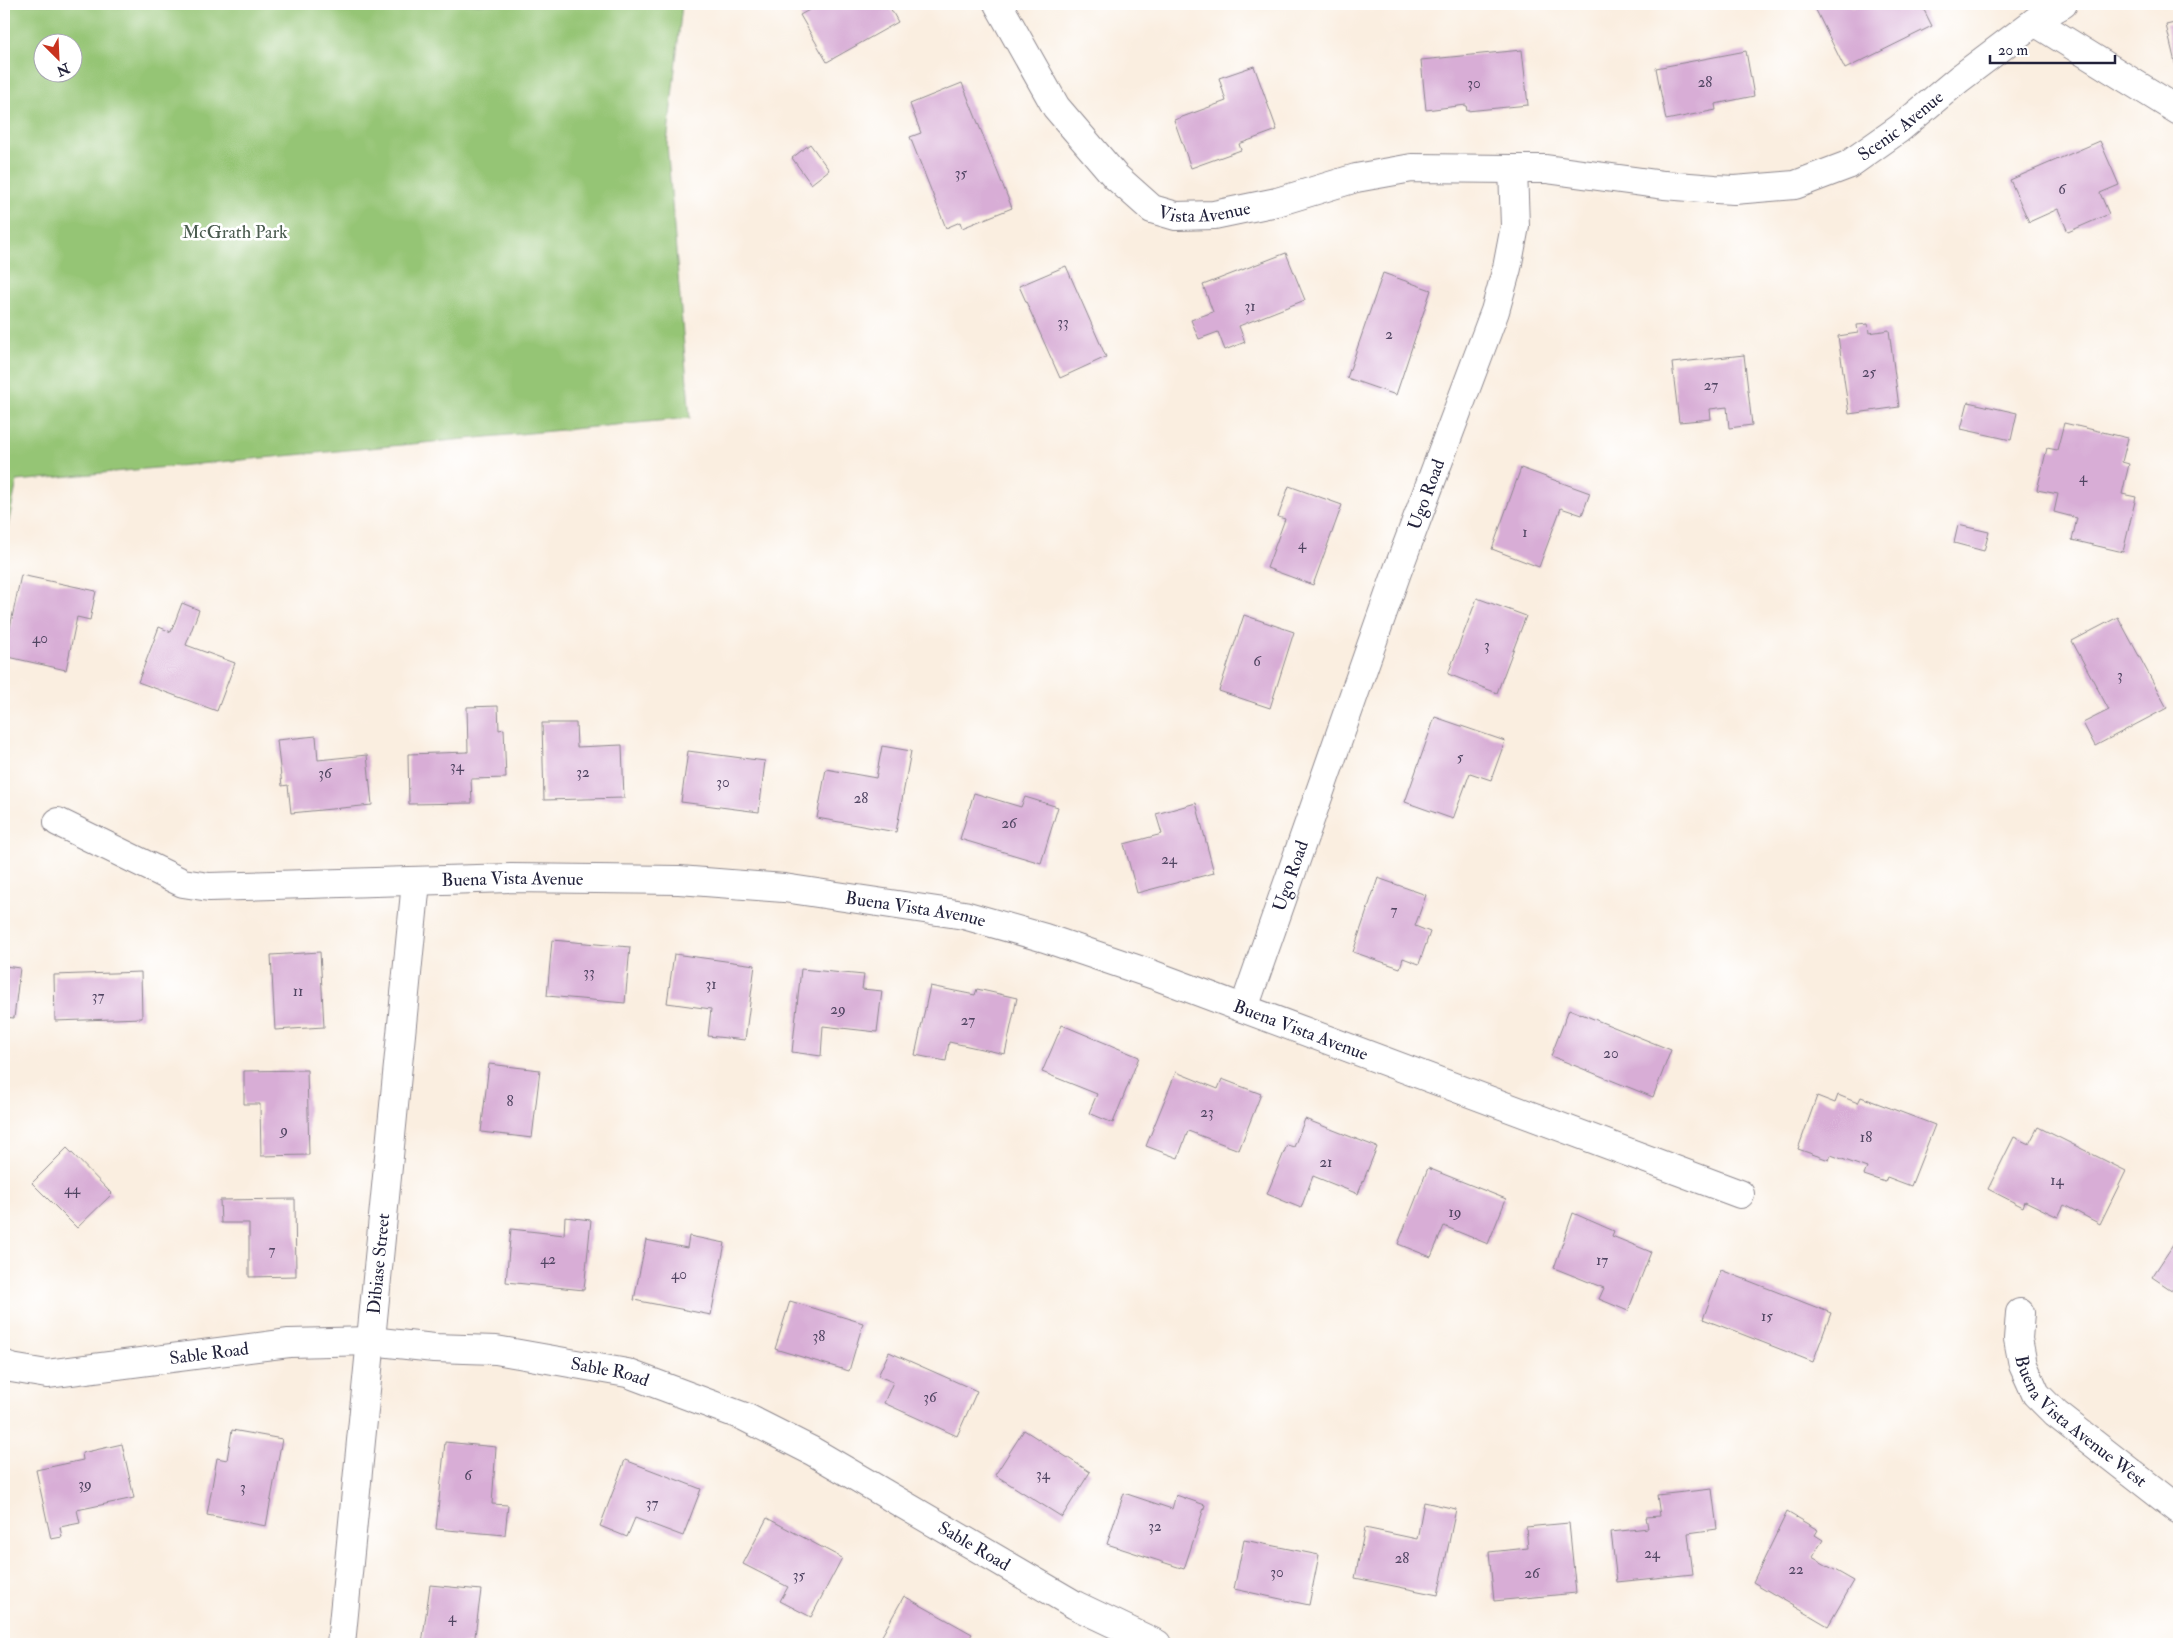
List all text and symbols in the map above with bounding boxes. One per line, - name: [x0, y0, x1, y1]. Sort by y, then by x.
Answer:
- north arrow: [32, 32, 82, 82]
- scale bar: [1990, 32, 2116, 64]
- text: 20 m: [1998, 41, 2028, 60]
- text: N: [53, 59, 73, 80]
- house number: 28: [1698, 73, 1712, 92]
- house number: 30: [1467, 74, 1481, 93]
- street label: Scenic Avenue: [1854, 86, 1949, 166]
- house number: 35: [955, 164, 968, 183]
- house number: 6: [2058, 180, 2067, 199]
- street label: Vista Avenue: [1155, 197, 1253, 228]
- park label: McGrath Park: [182, 221, 288, 244]
- house number: 31: [1244, 297, 1256, 316]
- house number: 33: [1057, 313, 1069, 332]
- house number: 2: [1385, 325, 1393, 344]
- house number: 25: [1862, 363, 1876, 382]
- house number: 27: [1704, 376, 1718, 395]
- street label: Ugo Road: [1403, 456, 1450, 533]
- house number: 4: [2079, 468, 2088, 487]
- house number: 1: [1522, 523, 1528, 542]
- house number: 4: [1298, 535, 1307, 554]
- house number: 40: [32, 629, 48, 648]
- house number: 3: [1484, 636, 1490, 655]
- house number: 6: [1253, 652, 1262, 671]
- house number: 3: [2117, 666, 2123, 685]
- house number: 5: [1457, 748, 1464, 767]
- house number: 34: [450, 757, 465, 776]
- house number: 32: [576, 763, 590, 782]
- house number: 36: [318, 764, 333, 783]
- house number: 30: [716, 773, 730, 792]
- house number: 28: [854, 789, 868, 808]
- house number: 26: [1001, 814, 1018, 833]
- street label: Ugo Road: [1268, 837, 1314, 915]
- house number: 24: [1161, 850, 1178, 869]
- street label: Buena Vista Avenue: [441, 867, 584, 892]
- street label: Buena Vista Avenue: [844, 886, 989, 933]
- house number: 7: [1391, 901, 1398, 920]
- house number: 33: [583, 963, 595, 982]
- house number: 31: [705, 975, 717, 994]
- house number: 11: [293, 982, 303, 1001]
- house number: 37: [92, 987, 104, 1006]
- street label: Buena Vista Avenue: [1230, 995, 1372, 1066]
- house number: 29: [830, 1000, 846, 1019]
- house number: 27: [961, 1011, 975, 1030]
- house number: 20: [1603, 1044, 1619, 1063]
- house number: 8: [506, 1092, 514, 1111]
- house number: 23: [1200, 1103, 1214, 1122]
- house number: 9: [279, 1121, 288, 1140]
- house number: 18: [1860, 1128, 1872, 1147]
- house number: 21: [1320, 1153, 1332, 1172]
- house number: 14: [2050, 1171, 2065, 1190]
- house number: 44: [64, 1180, 81, 1199]
- house number: 19: [1449, 1203, 1461, 1222]
- street label: Dibiase Street: [363, 1212, 395, 1315]
- house number: 7: [269, 1241, 276, 1260]
- house number: 42: [540, 1250, 556, 1269]
- house number: 17: [1596, 1251, 1608, 1270]
- house number: 40: [671, 1265, 687, 1284]
- house number: 15: [1761, 1307, 1773, 1326]
- house number: 38: [813, 1327, 825, 1346]
- street label: Sable Road: [168, 1337, 250, 1370]
- street label: Sable Road: [569, 1352, 652, 1392]
- street label: Buena Vista Avenue West: [2009, 1354, 2152, 1493]
- house number: 36: [923, 1388, 938, 1407]
- house number: 34: [1036, 1465, 1051, 1484]
- house number: 6: [464, 1466, 473, 1485]
- house number: 39: [78, 1475, 92, 1494]
- house number: 3: [240, 1478, 246, 1497]
- house number: 37: [646, 1494, 658, 1513]
- street label: Sable Road: [934, 1516, 1014, 1577]
- house number: 32: [1148, 1517, 1162, 1536]
- house number: 24: [1644, 1544, 1661, 1563]
- house number: 28: [1395, 1549, 1409, 1568]
- house number: 22: [1788, 1560, 1804, 1579]
- house number: 30: [1270, 1563, 1284, 1582]
- house number: 26: [1524, 1564, 1541, 1583]
- house number: 35: [793, 1566, 806, 1585]
- house number: 4: [448, 1608, 457, 1627]

